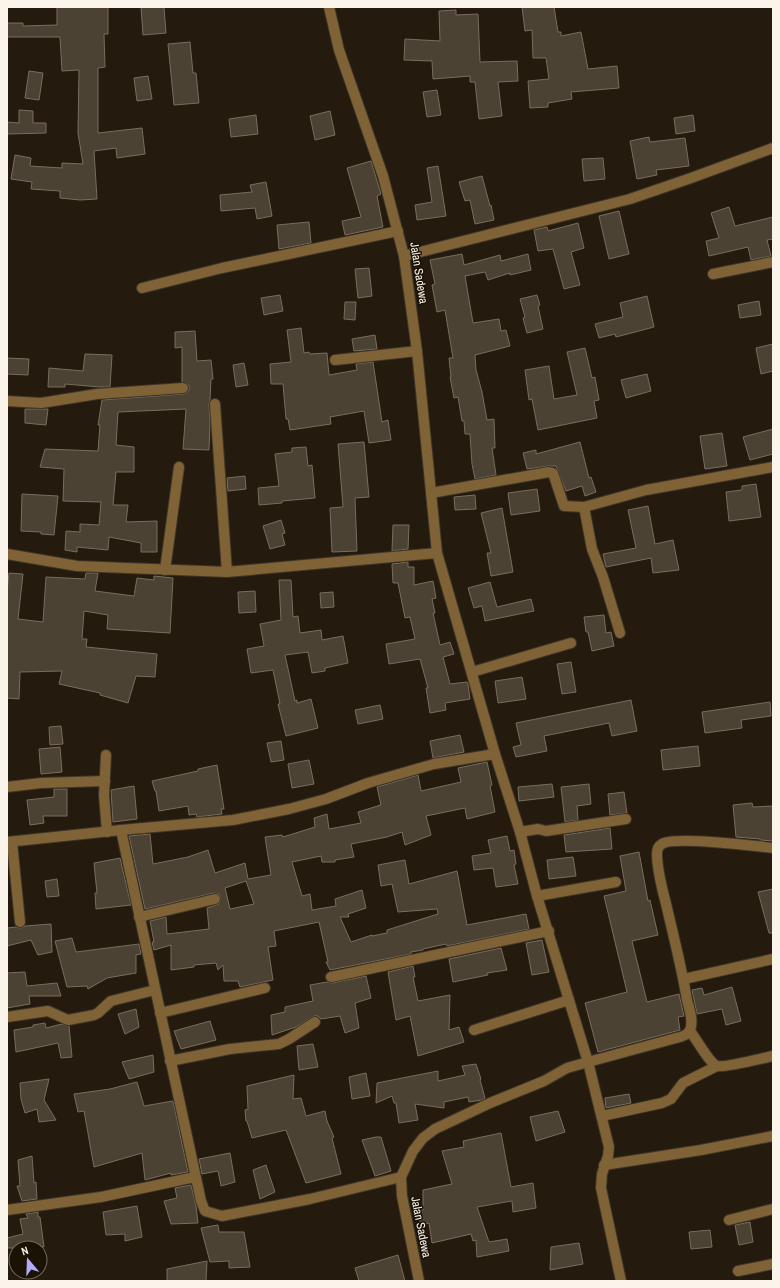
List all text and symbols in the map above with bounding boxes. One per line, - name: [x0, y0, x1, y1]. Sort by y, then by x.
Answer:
- street label: Jalan Sadewa: [406, 241, 432, 305]
- street label: Jalan Sadewa: [407, 1195, 435, 1259]
- north arrow: [8, 1240, 48, 1280]
- text: N: [19, 1243, 30, 1258]

